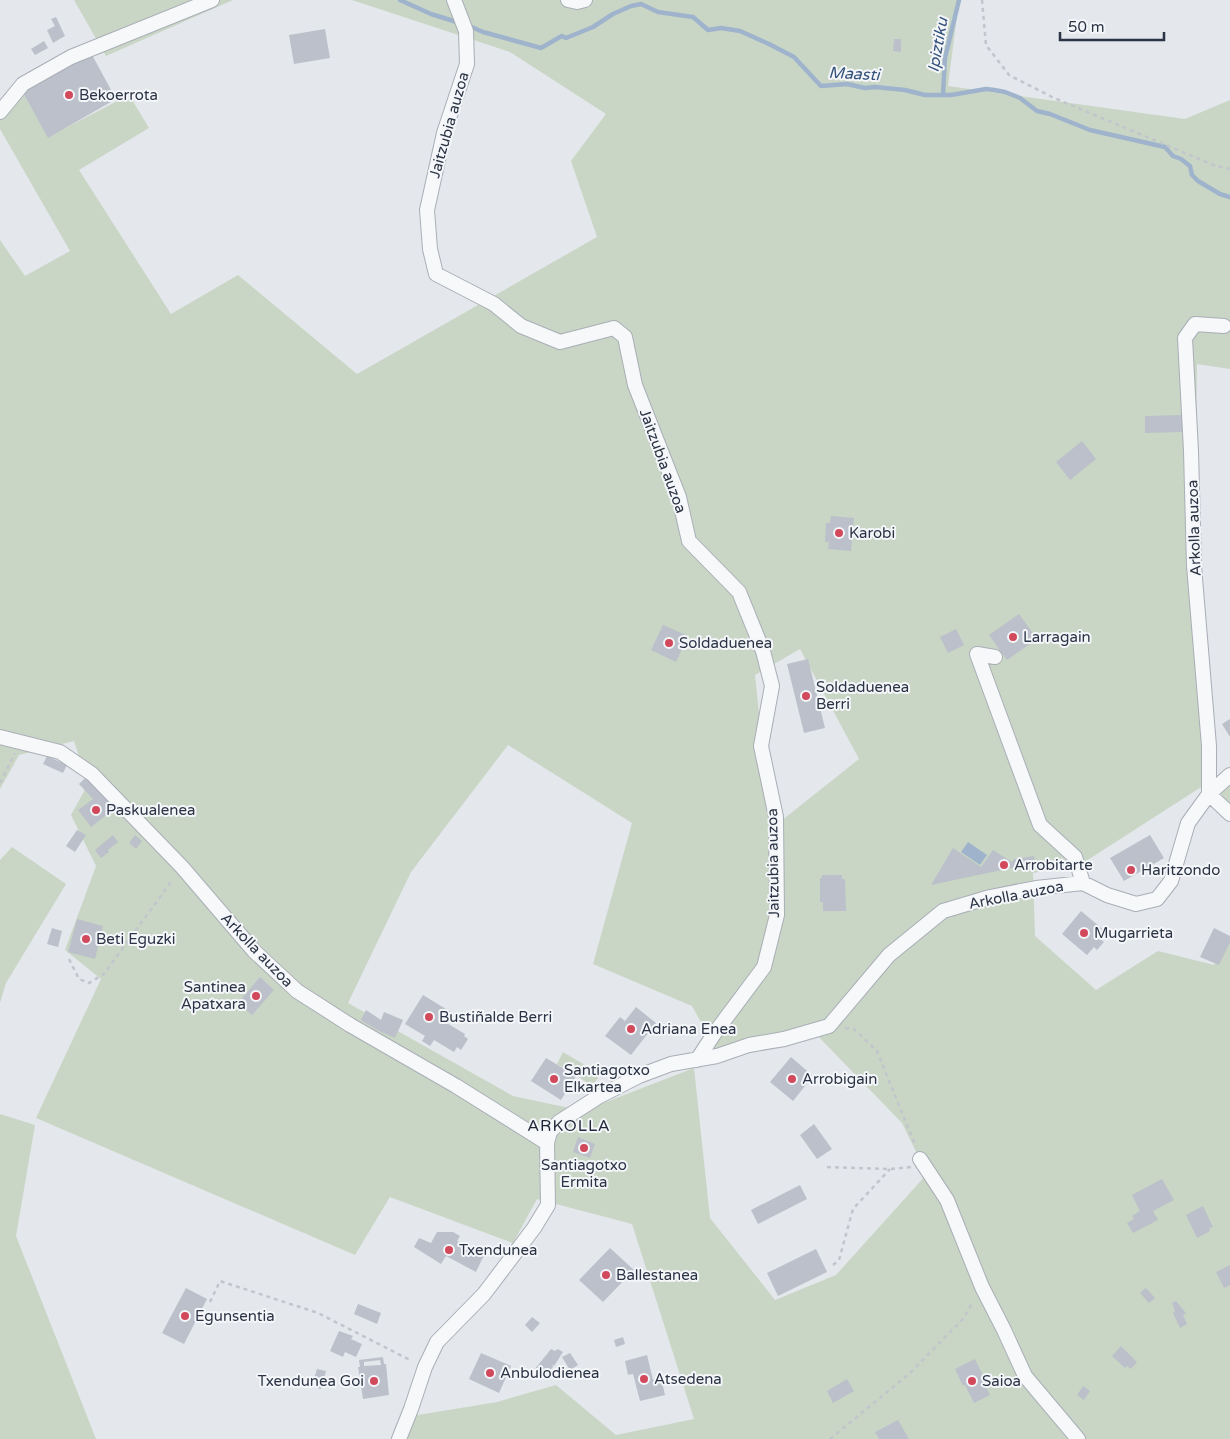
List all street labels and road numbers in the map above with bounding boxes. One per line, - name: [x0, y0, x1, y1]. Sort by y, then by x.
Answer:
- street label: Jaitzubia auzoa: [425, 70, 473, 180]
- street label: Jaitzubia auzoa: [636, 406, 690, 516]
- street label: Arkolla auzoa: [1183, 480, 1205, 576]
- street label: Jaitzubia auzoa: [763, 808, 783, 918]
- street label: Arkolla auzoa: [967, 877, 1065, 913]
- street label: Arkolla auzoa: [217, 909, 297, 991]

